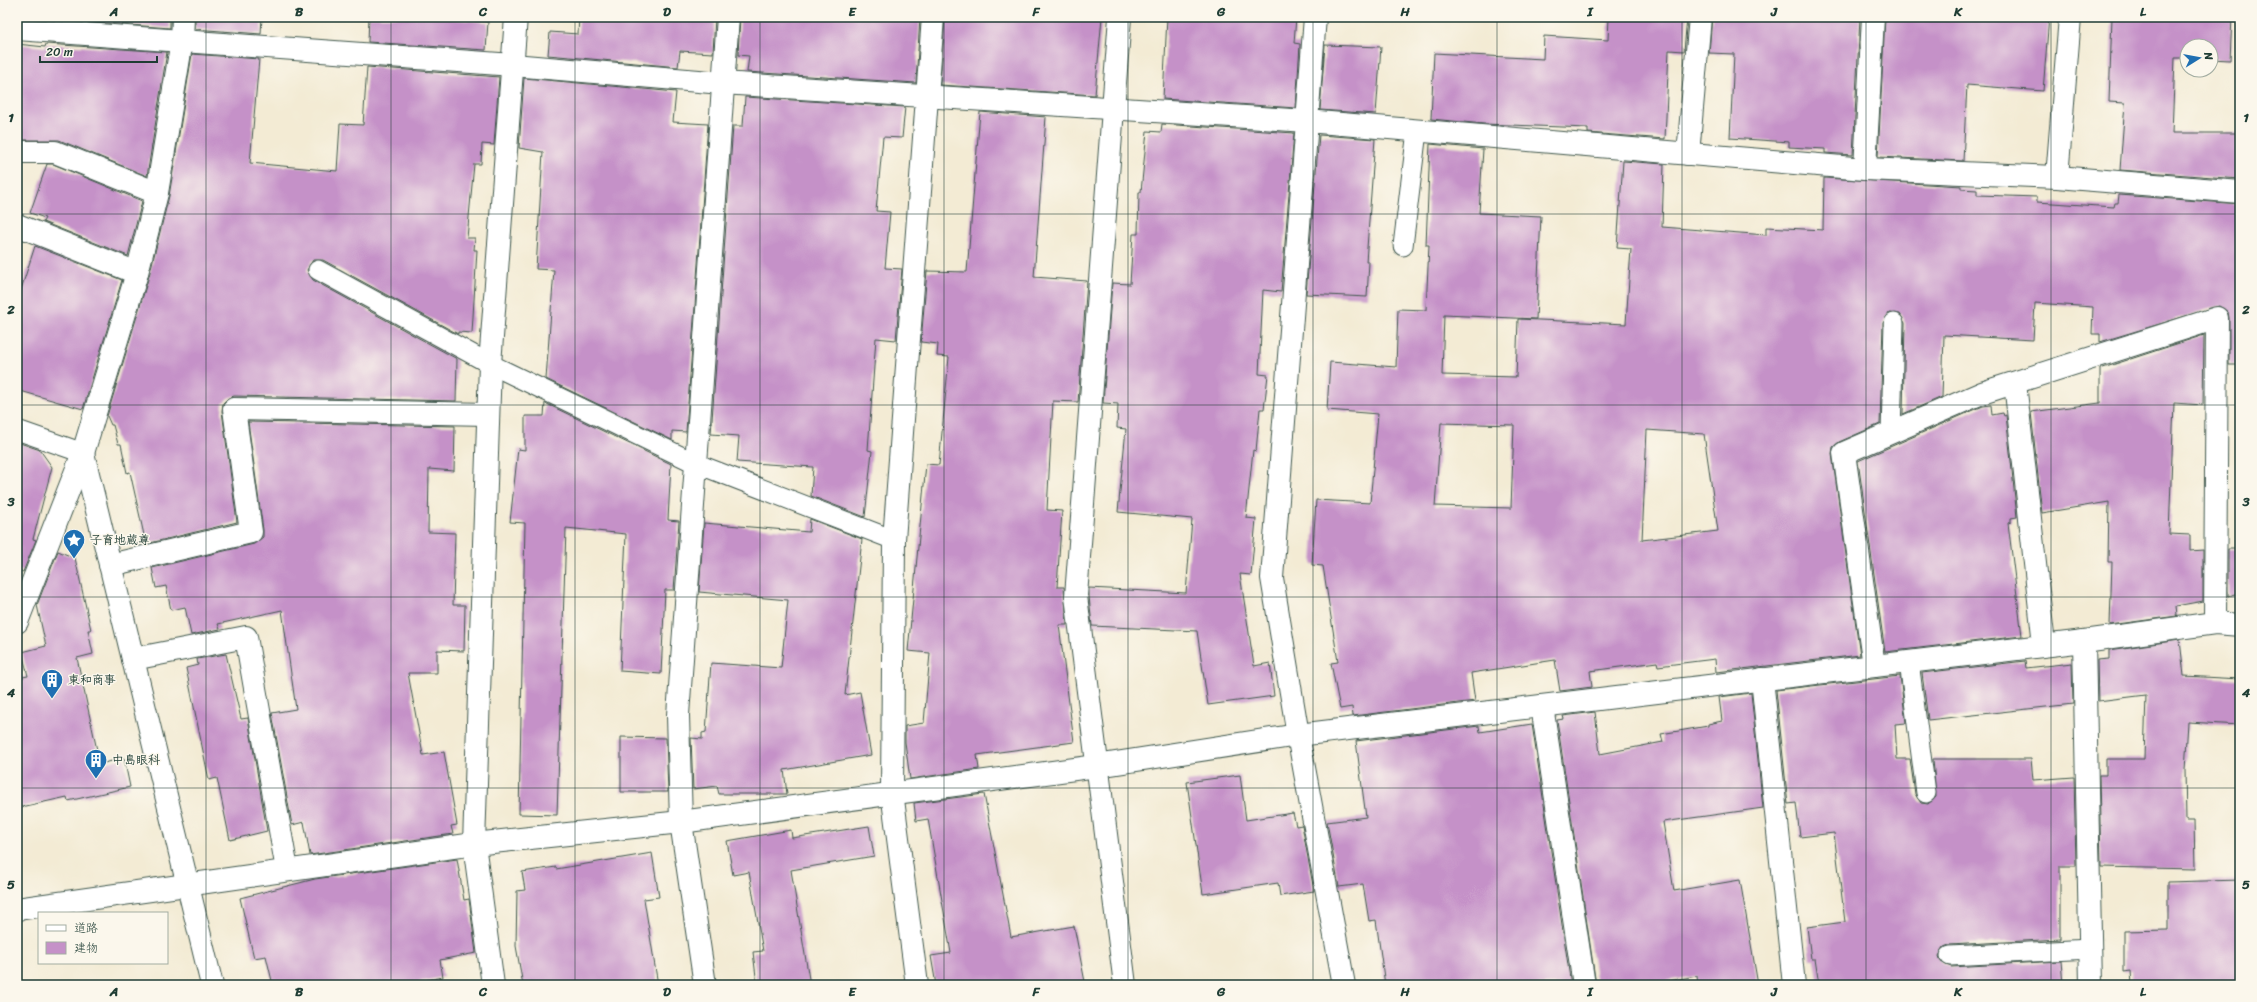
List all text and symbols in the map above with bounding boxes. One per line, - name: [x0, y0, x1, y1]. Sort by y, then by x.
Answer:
- text: A: [109, 0, 118, 23]
- text: B: [295, 0, 304, 23]
- text: C: [478, 0, 488, 23]
- text: D: [663, 0, 671, 23]
- text: E: [848, 0, 857, 23]
- text: F: [1031, 0, 1040, 23]
- text: G: [1216, 0, 1226, 23]
- text: H: [1399, 0, 1410, 23]
- text: I: [1586, 0, 1594, 23]
- text: J: [1770, 0, 1778, 23]
- text: K: [1953, 0, 1963, 23]
- text: L: [2140, 0, 2147, 23]
- scale bar: [40, 38, 157, 64]
- north arrow: [2179, 38, 2219, 78]
- text: 20 m: [46, 41, 73, 63]
- text: N: [2198, 50, 2218, 62]
- text: 1: [8, 106, 14, 129]
- text: 1: [2243, 106, 2249, 129]
- text: 2: [6, 298, 15, 321]
- text: 2: [2241, 298, 2250, 321]
- text: 3: [6, 490, 15, 513]
- text: 3: [2241, 490, 2250, 513]
- place icon: 子育地蔵尊: [61, 527, 87, 560]
- place label: 子育地蔵尊: [90, 529, 150, 551]
- building icon: 東和商事: [39, 667, 65, 700]
- place label: 東和商事: [68, 669, 116, 691]
- text: 4: [6, 681, 16, 704]
- text: 4: [2241, 681, 2251, 704]
- building icon: 中島眼科: [83, 747, 109, 780]
- place label: 中島眼科: [112, 749, 160, 771]
- text: 5: [7, 873, 15, 896]
- text: 5: [2242, 873, 2250, 896]
- legend: [38, 912, 168, 964]
- text: 道路: [74, 917, 98, 939]
- text: 建物: [74, 937, 98, 959]
- text: A: [109, 980, 118, 1002]
- text: B: [295, 980, 304, 1002]
- text: C: [478, 980, 488, 1002]
- text: D: [663, 980, 671, 1002]
- text: E: [848, 980, 857, 1002]
- text: F: [1031, 980, 1040, 1002]
- text: G: [1216, 980, 1226, 1002]
- text: H: [1399, 980, 1410, 1002]
- text: I: [1586, 980, 1594, 1002]
- text: J: [1770, 980, 1778, 1002]
- text: K: [1953, 980, 1963, 1002]
- text: L: [2140, 980, 2147, 1002]

